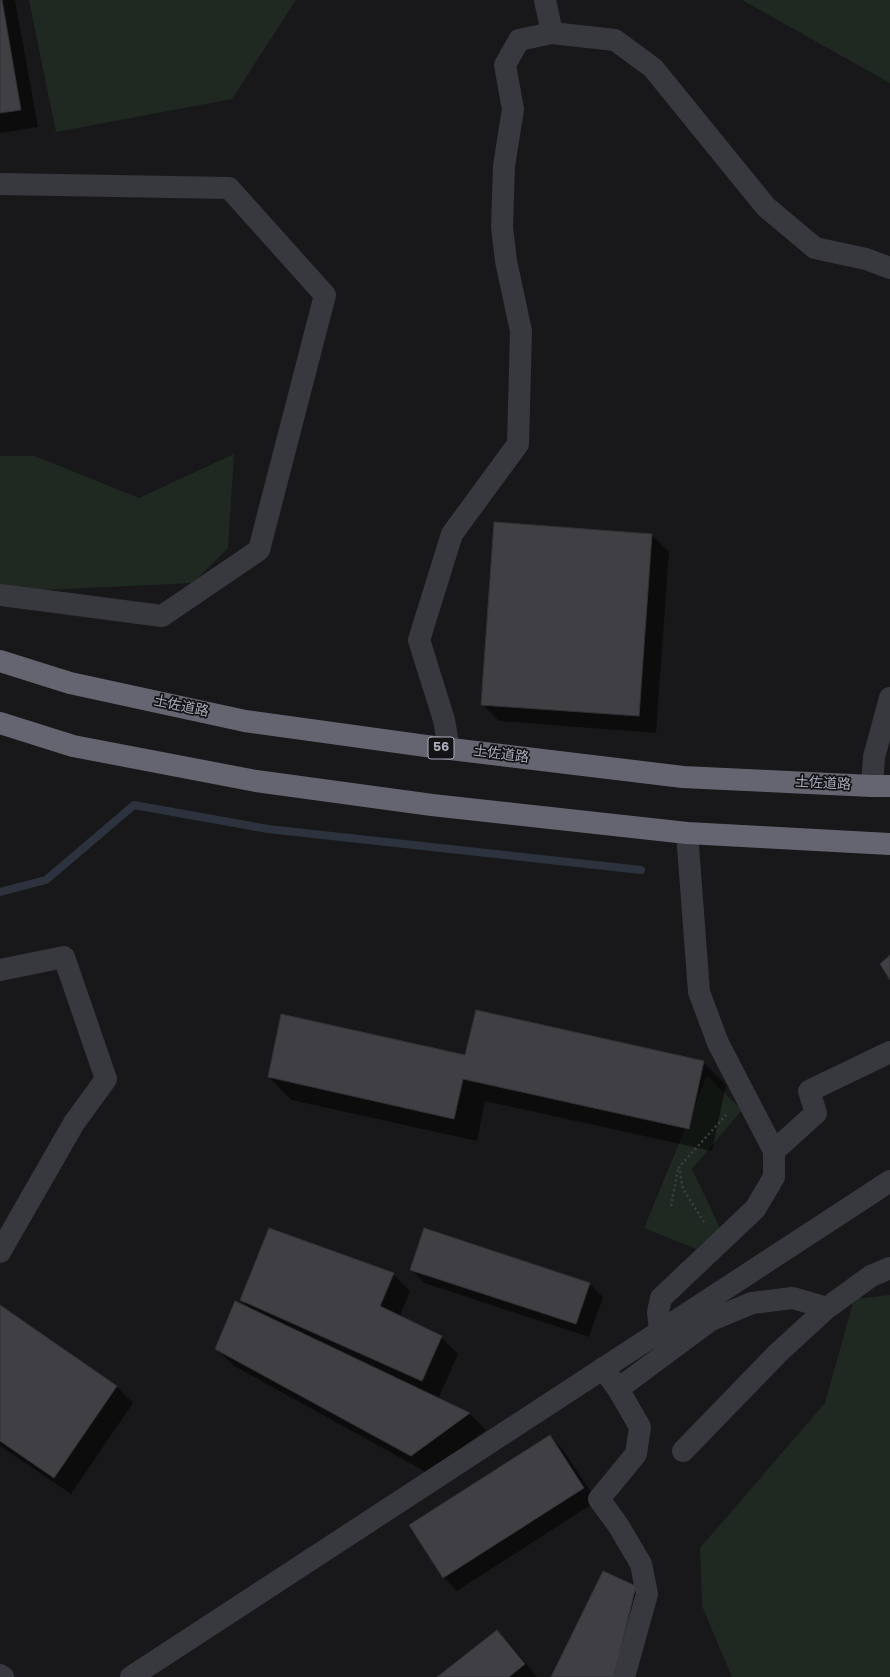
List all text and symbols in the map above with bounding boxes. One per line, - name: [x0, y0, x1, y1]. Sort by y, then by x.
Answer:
- street label: 土佐道路: [152, 693, 210, 721]
- road number: 56: [428, 737, 454, 759]
- street label: 土佐道路: [472, 743, 530, 767]
- street label: 土佐道路: [795, 774, 851, 794]

